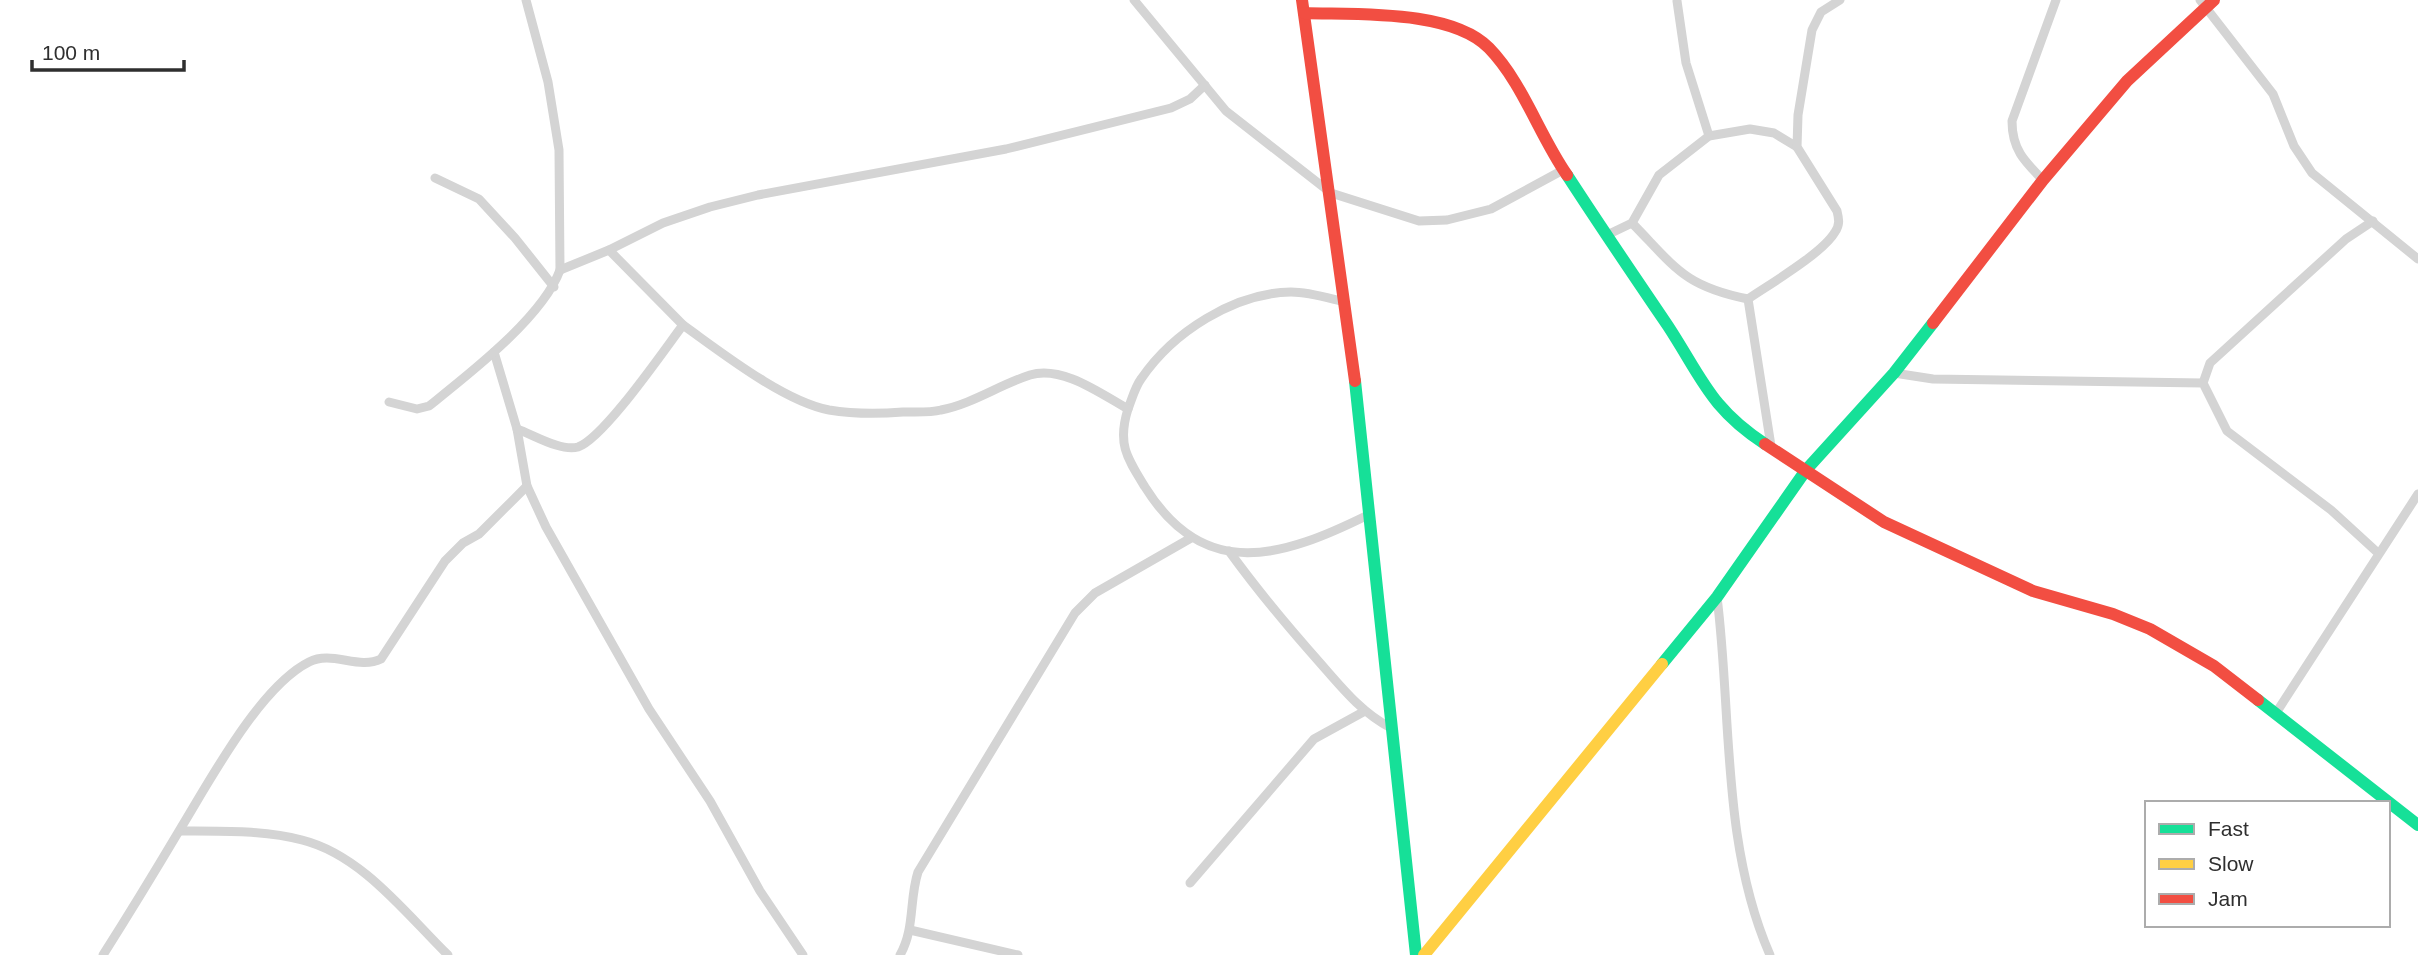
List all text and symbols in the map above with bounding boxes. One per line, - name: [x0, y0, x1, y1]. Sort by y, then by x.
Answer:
- scale bar: [32, 28, 184, 72]
- text: 100 m: [42, 41, 100, 64]
- legend: [2145, 801, 2390, 927]
- text: Fast: [2208, 817, 2249, 840]
- text: Slow: [2208, 852, 2254, 875]
- text: Jam: [2208, 887, 2248, 910]

